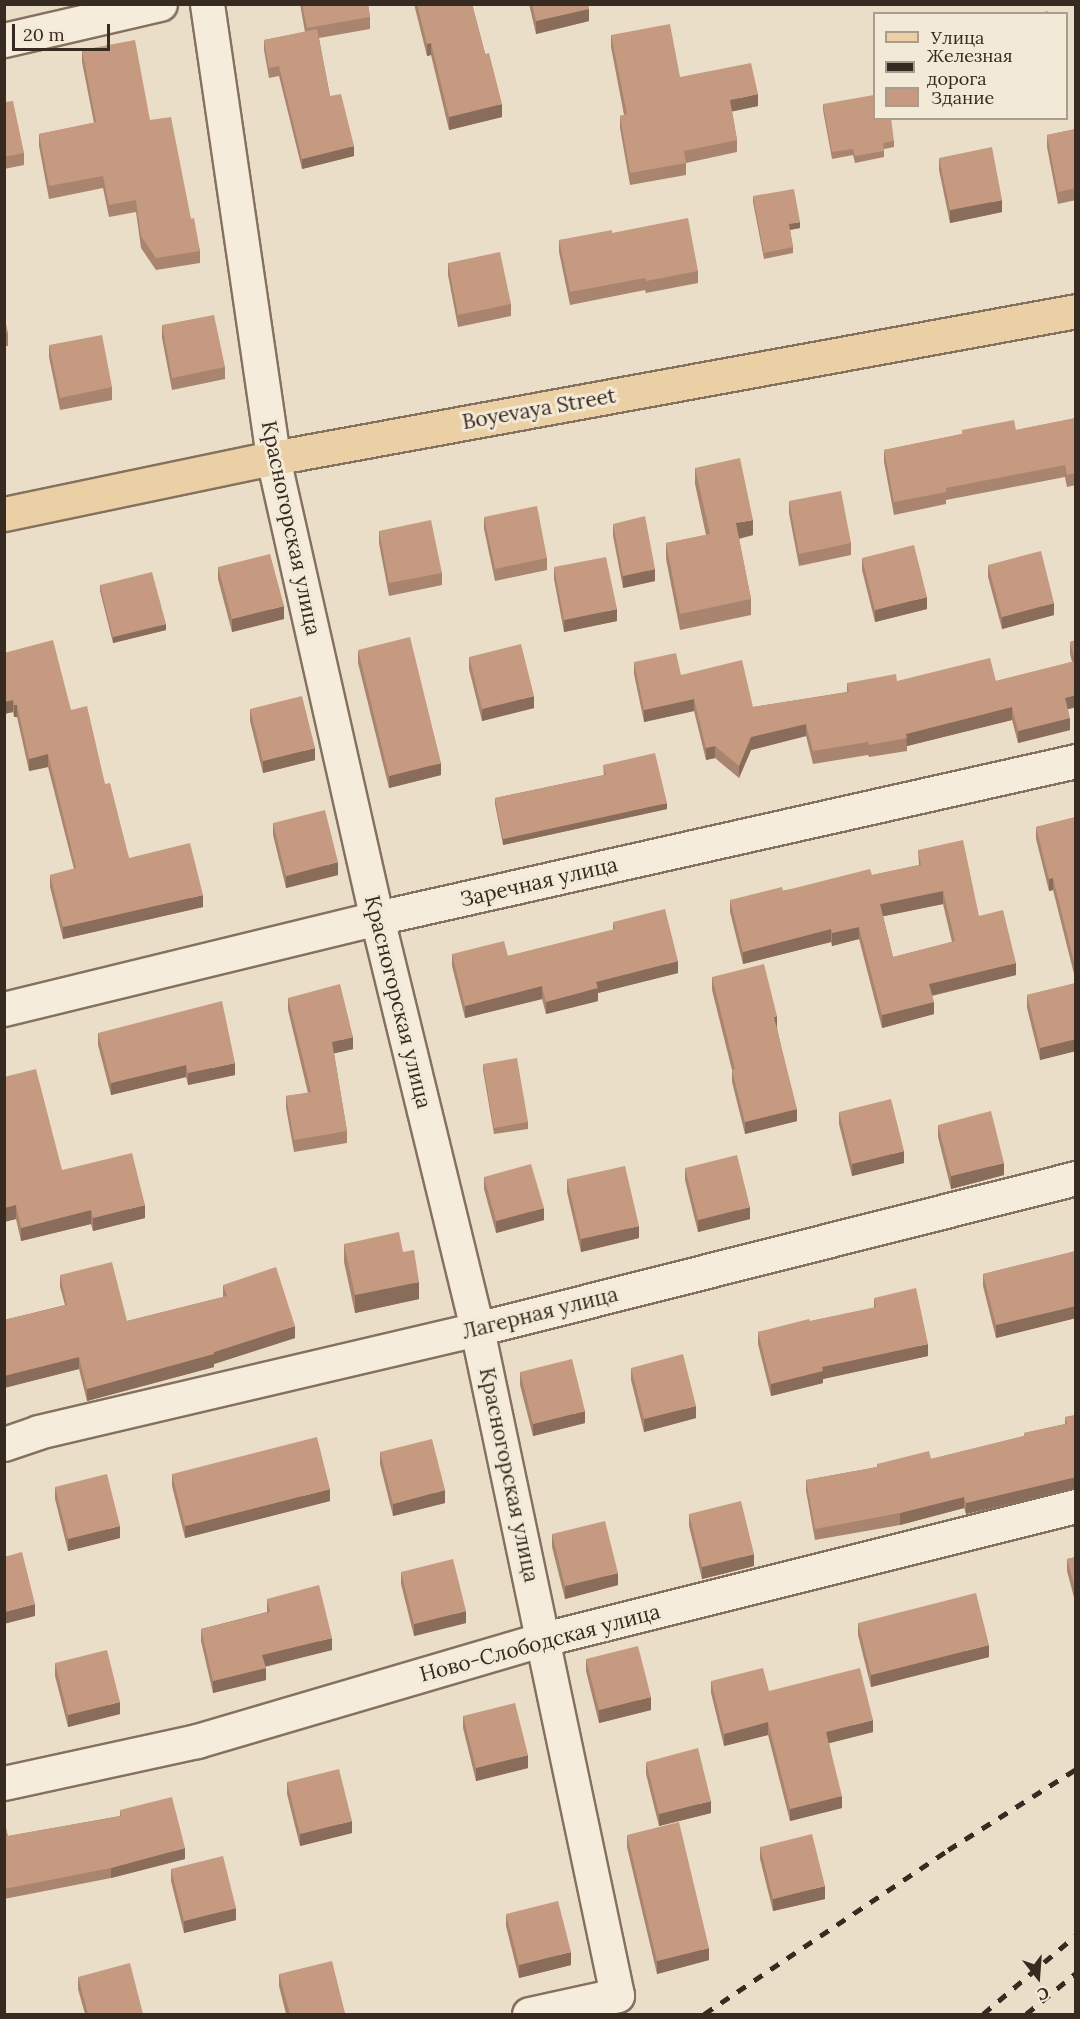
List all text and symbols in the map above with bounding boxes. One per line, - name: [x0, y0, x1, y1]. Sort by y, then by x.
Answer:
- scale bar: [15, 12, 112, 50]
- legend: [873, 12, 1068, 120]
- text: 20 m: [23, 23, 65, 46]
- text: Улица: [931, 26, 984, 49]
- text: Железная дорога: [927, 44, 1013, 90]
- text: Здание: [931, 86, 994, 109]
- street label: Boyevaya Street: [460, 383, 618, 435]
- street label: Красногорская улица: [256, 418, 326, 638]
- street label: Заречная улица: [458, 852, 620, 912]
- street label: Красногорская улица: [359, 893, 437, 1111]
- street label: Лагерная улица: [459, 1281, 621, 1345]
- street label: Красногорская улица: [474, 1365, 544, 1585]
- street label: Ново-Слободская улица: [417, 1599, 663, 1687]
- north arrow: [1008, 1947, 1068, 2007]
- text: С: [1035, 1983, 1051, 2005]

